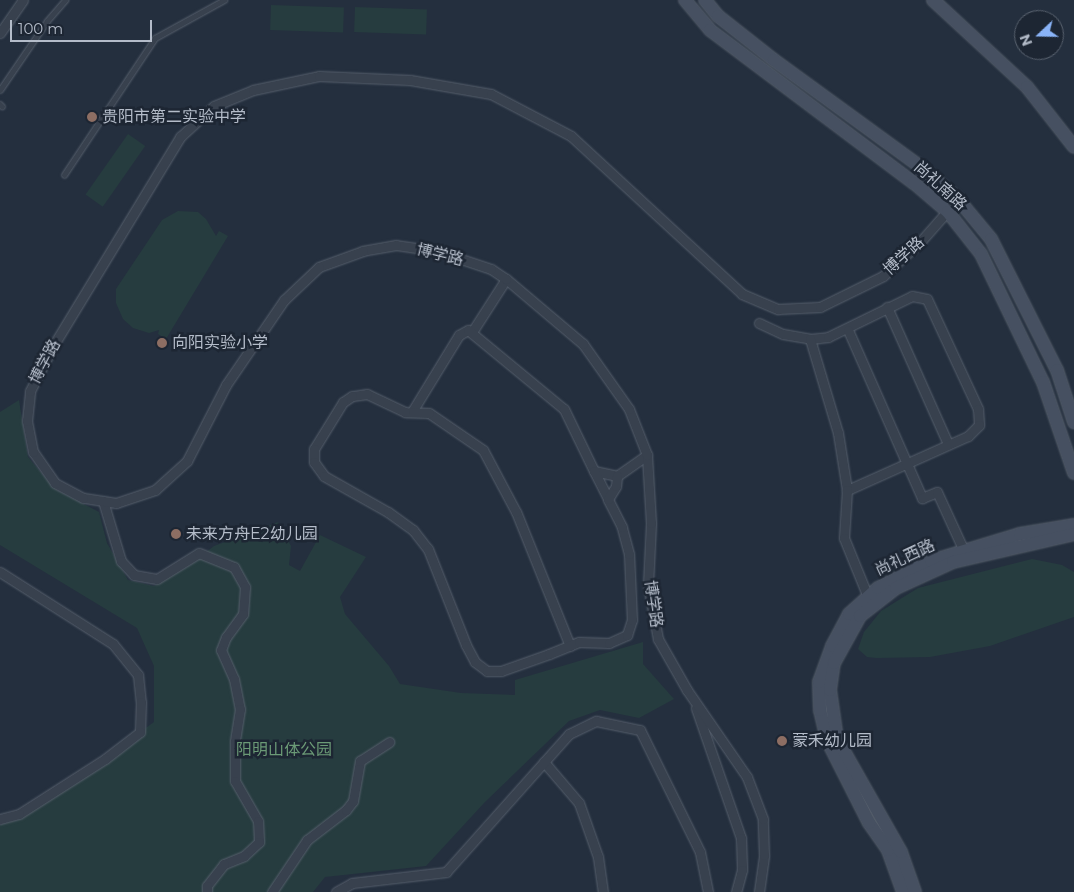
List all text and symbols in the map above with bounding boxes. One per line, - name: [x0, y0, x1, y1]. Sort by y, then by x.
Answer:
- scale bar: [12, 10, 155, 42]
- north arrow: [1014, 10, 1064, 60]
- text: 100 m: [18, 19, 63, 38]
- text: N: [1016, 32, 1036, 49]
- place label: 贵阳市第二实验中学: [102, 107, 246, 127]
- marker: 贵阳市第二实验中学: [86, 111, 98, 123]
- street label: 尚礼南路: [910, 157, 970, 215]
- street label: 博学路: [880, 233, 928, 279]
- street label: 博学路: [414, 240, 466, 270]
- place label: 向阳实验小学: [172, 333, 268, 353]
- street label: 博学路: [25, 336, 65, 388]
- marker: 向阳实验小学: [156, 337, 168, 349]
- place label: 未来方舟E2幼儿园: [186, 524, 318, 544]
- marker: 未来方舟E2幼儿园: [170, 528, 182, 540]
- street label: 尚礼西路: [872, 536, 938, 580]
- street label: 博学路: [640, 579, 666, 629]
- place label: 蒙禾幼儿园: [792, 731, 872, 751]
- marker: 蒙禾幼儿园: [776, 735, 788, 747]
- park label: 阳明山体公园: [236, 740, 332, 760]

